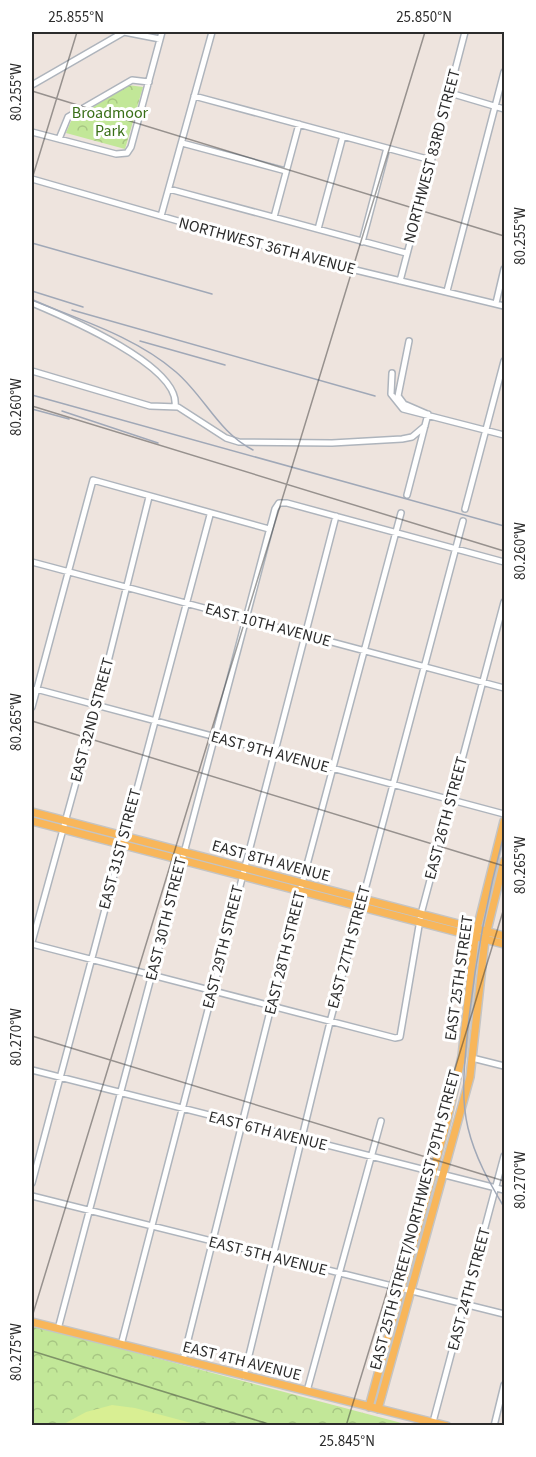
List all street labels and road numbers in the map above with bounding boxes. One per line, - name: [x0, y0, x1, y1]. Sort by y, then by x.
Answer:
- street label: NORTHWEST 83RD STREET: [398, 66, 466, 245]
- street label: NORTHWEST 36TH AVENUE: [176, 212, 358, 280]
- street label: EAST 10TH AVENUE: [203, 598, 333, 652]
- street label: EAST 32ND STREET: [65, 655, 119, 785]
- street label: EAST 9TH AVENUE: [208, 726, 332, 778]
- street label: EAST 26TH STREET: [419, 754, 473, 882]
- street label: EAST 31ST STREET: [93, 786, 147, 912]
- street label: EAST 8TH AVENUE: [209, 835, 333, 887]
- street label: EAST 30TH STREET: [140, 855, 192, 983]
- street label: EAST 29TH STREET: [197, 883, 249, 1011]
- street label: EAST 27TH STREET: [322, 883, 376, 1011]
- street label: EAST 28TH STREET: [259, 889, 311, 1017]
- street label: EAST 25TH STREET: [439, 913, 479, 1042]
- street label: EAST 25TH STREET/NORTHWEST 79TH STREET: [364, 1067, 466, 1373]
- street label: EAST 6TH AVENUE: [206, 1106, 330, 1156]
- street label: EAST 24TH STREET: [442, 1225, 496, 1353]
- street label: EAST 5TH AVENUE: [206, 1231, 330, 1281]
- street label: EAST 4TH AVENUE: [180, 1336, 304, 1386]

